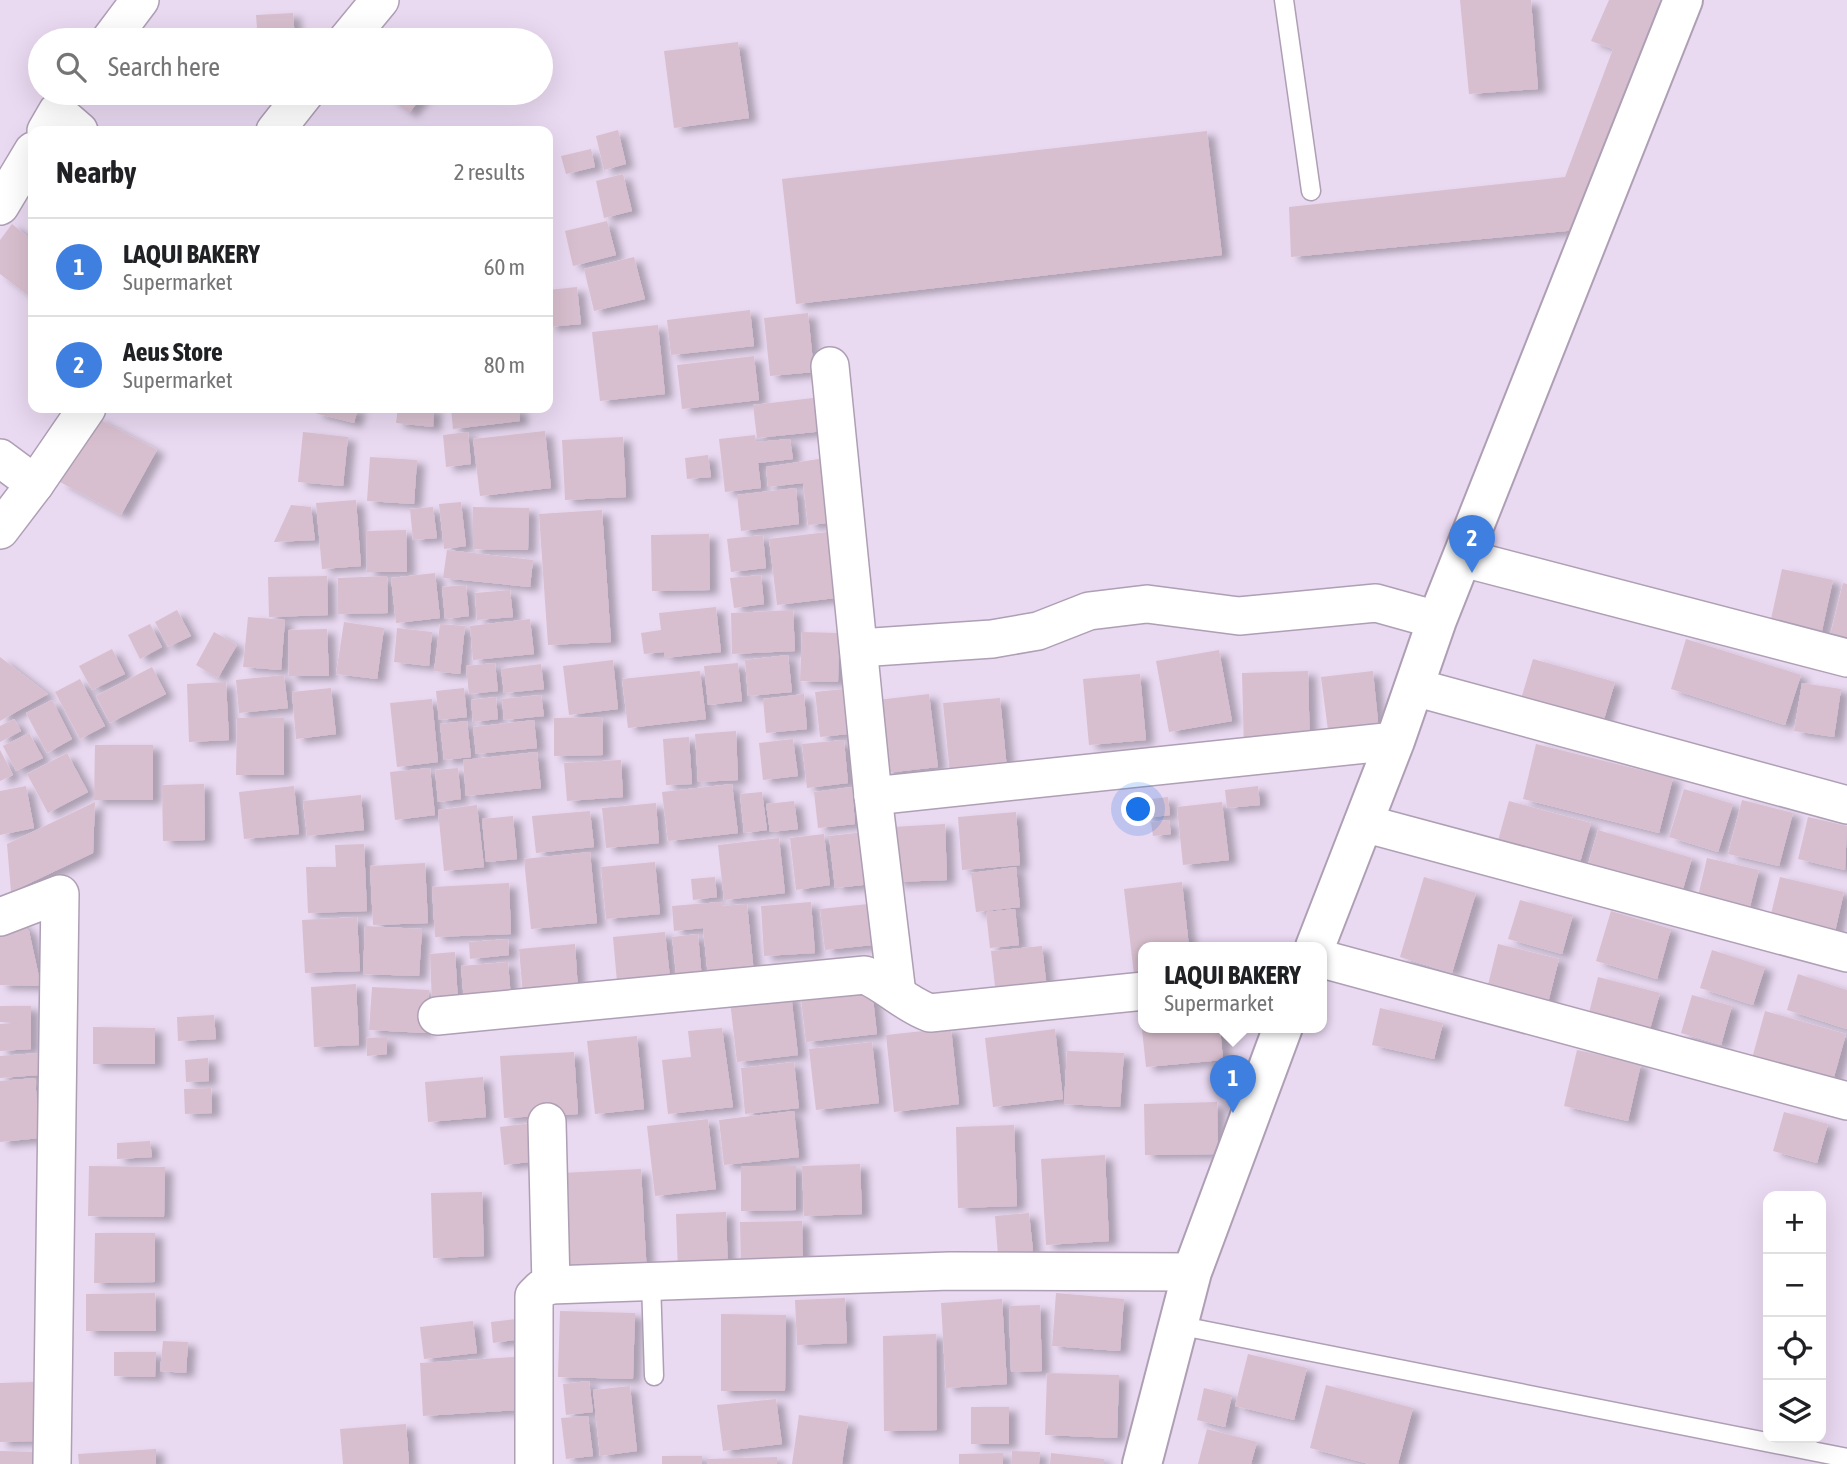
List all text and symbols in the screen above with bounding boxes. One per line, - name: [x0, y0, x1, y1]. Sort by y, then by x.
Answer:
- search box: [28, 28, 553, 105]
- icon: search: [52, 48, 90, 86]
- text: Search here: [108, 52, 220, 82]
- text: Nearby: [56, 155, 136, 189]
- text: 2 results: [454, 159, 525, 185]
- text: LAQUI BAKERY: [123, 239, 260, 269]
- text: 1: [74, 254, 84, 280]
- text: 60 m: [484, 254, 525, 280]
- text: Supermarket: [123, 269, 233, 295]
- text: Aeus Store: [123, 337, 223, 367]
- text: 2: [74, 352, 84, 378]
- text: 80 m: [484, 352, 525, 378]
- text: Supermarket: [123, 367, 233, 393]
- pin: 2: [1449, 515, 1495, 573]
- your location: [1121, 792, 1155, 826]
- popup: [1138, 942, 1327, 1033]
- text: LAQUI BAKERY: [1164, 960, 1301, 990]
- text: Supermarket: [1164, 990, 1274, 1016]
- pin: 1: [1210, 1055, 1256, 1113]
- map controls: [1763, 1191, 1826, 1443]
- button: +: [1763, 1191, 1826, 1254]
- button: −: [1763, 1254, 1826, 1317]
- button: locate: [1763, 1317, 1826, 1380]
- button: layers: [1763, 1380, 1826, 1443]

